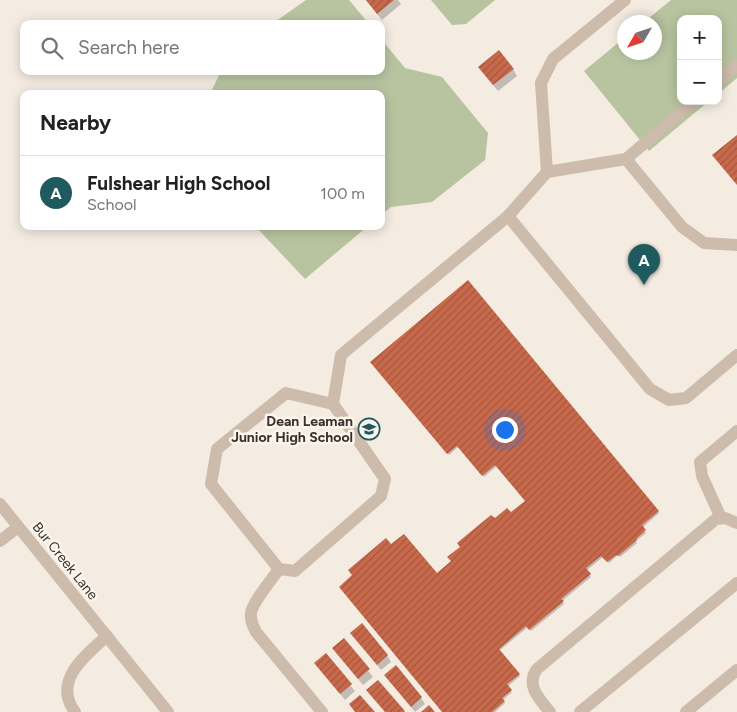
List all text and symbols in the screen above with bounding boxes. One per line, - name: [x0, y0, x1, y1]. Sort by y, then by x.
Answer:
- north arrow: [617, 15, 662, 60]
- map controls: [677, 15, 722, 105]
- button: +: [677, 15, 722, 60]
- search box: [20, 20, 385, 75]
- icon: search: [38, 34, 66, 62]
- text: Search here: [78, 36, 180, 59]
- button: −: [677, 60, 722, 105]
- text: Nearby: [40, 110, 111, 135]
- text: Fulshear High School: [87, 172, 270, 195]
- text: A: [50, 184, 62, 203]
- text: 100 m: [320, 184, 365, 203]
- text: School: [87, 195, 137, 214]
- pin: A: [628, 244, 660, 285]
- place label: Dean Leaman Junior High School: [231, 413, 353, 446]
- school or university icon: Dean Leaman Junior High School: [357, 417, 381, 441]
- your location: [492, 417, 518, 443]
- street label: Bur Creek Lane: [29, 519, 102, 603]

